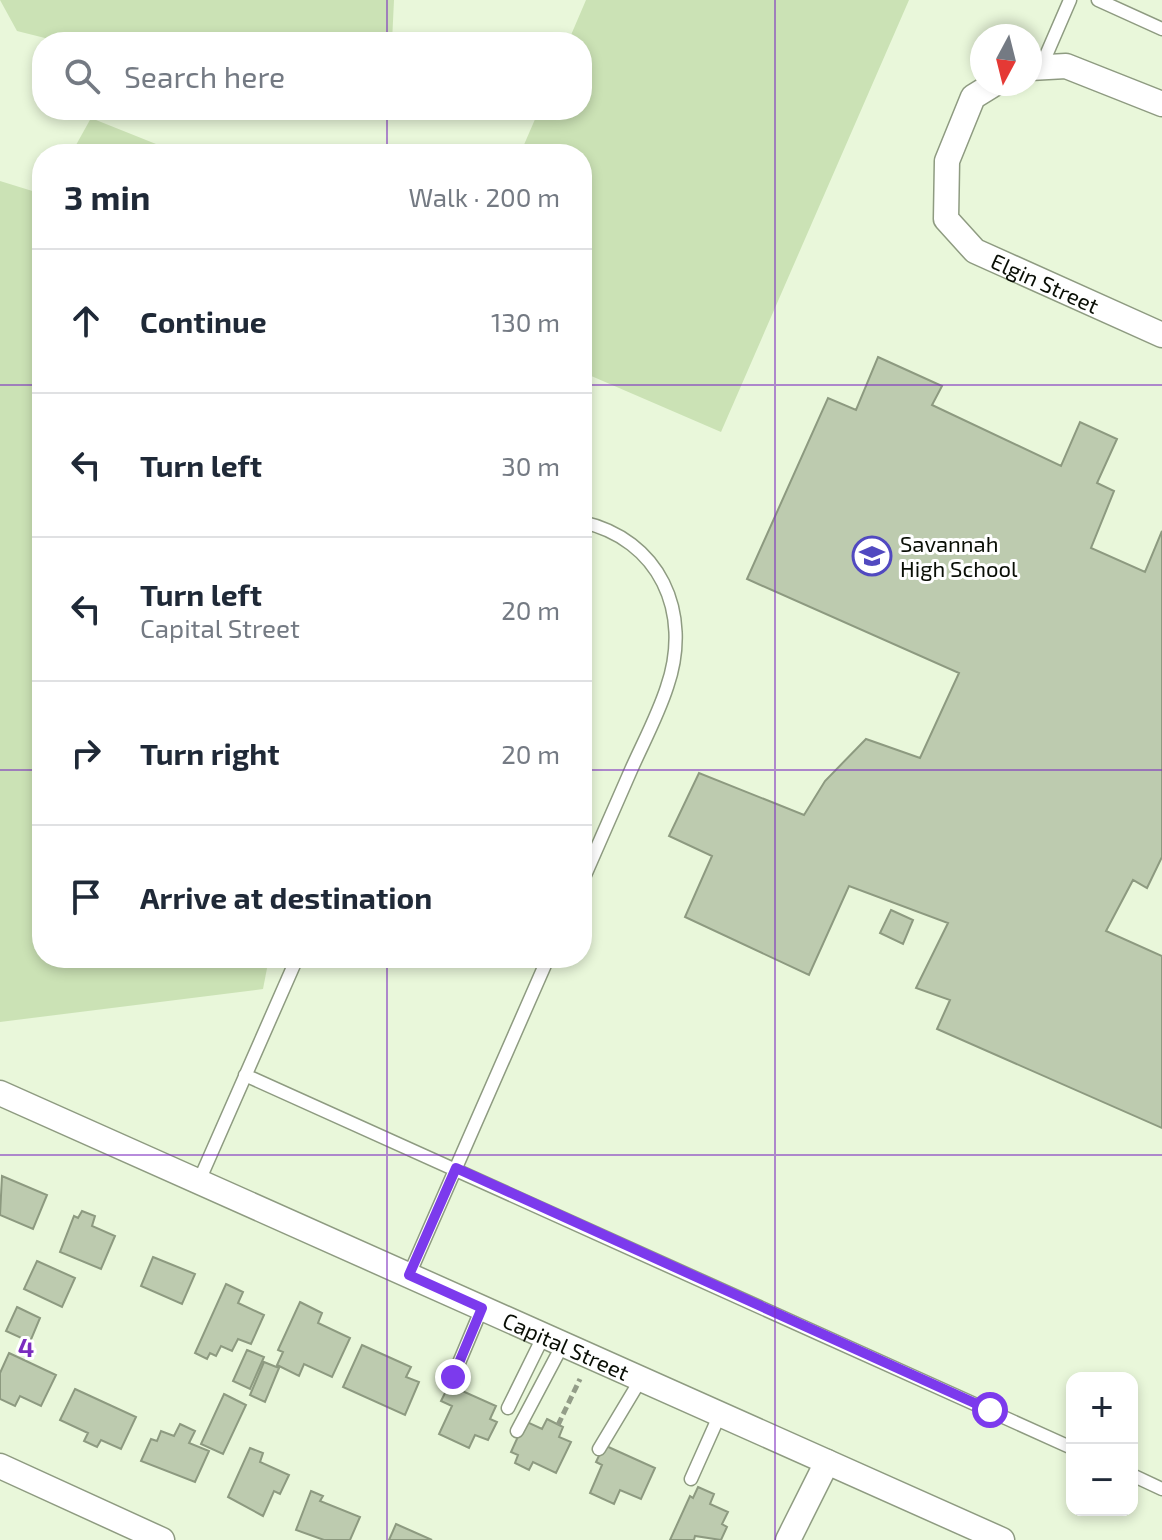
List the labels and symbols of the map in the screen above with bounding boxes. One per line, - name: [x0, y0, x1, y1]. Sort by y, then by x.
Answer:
- north arrow: [970, 24, 1042, 96]
- street label: Elgin Street: [987, 247, 1103, 318]
- place label: Savannah High School: [900, 530, 1018, 581]
- school or university icon: Savannah High School: [851, 535, 893, 577]
- street label: Capital Street: [499, 1306, 633, 1385]
- text: 4: [18, 1331, 34, 1362]
- route end: [435, 1359, 471, 1395]
- route start: [972, 1392, 1008, 1428]

